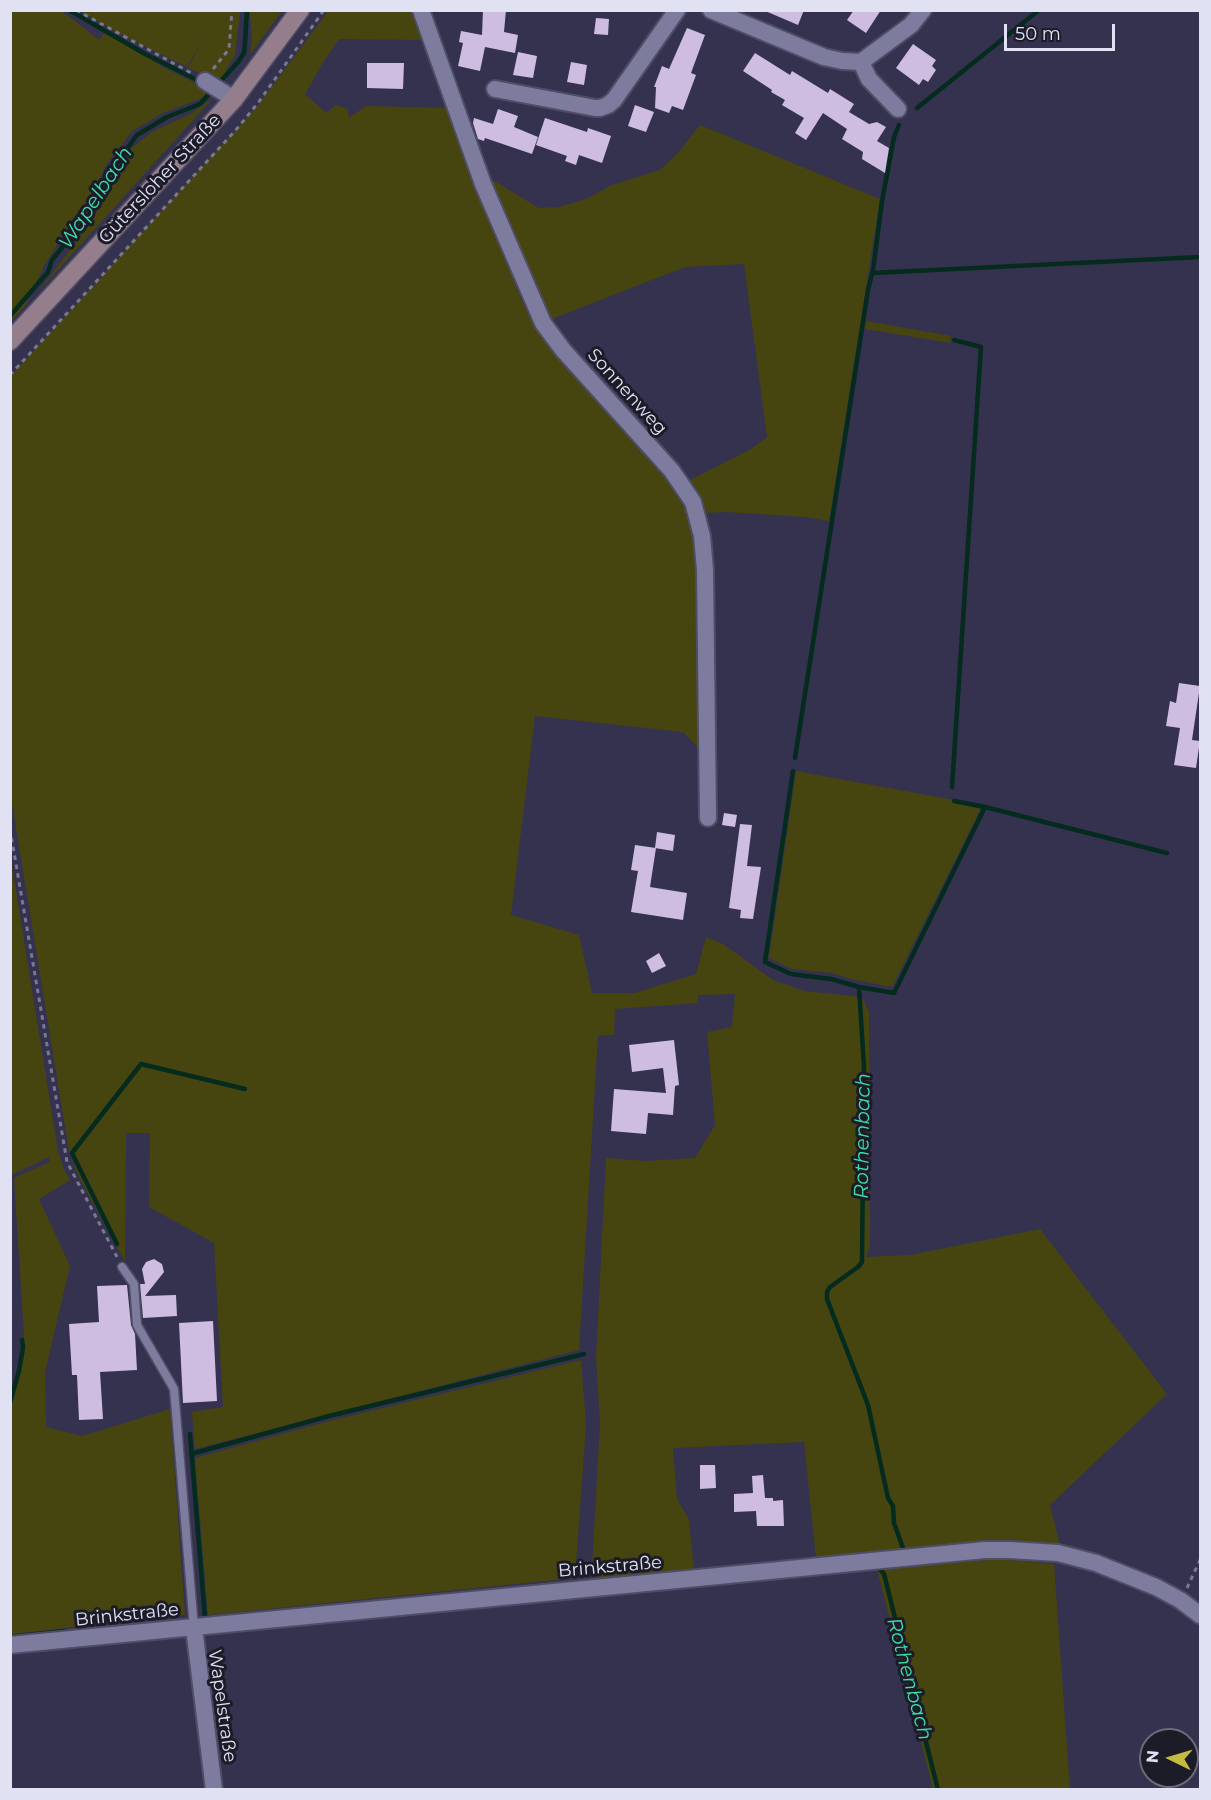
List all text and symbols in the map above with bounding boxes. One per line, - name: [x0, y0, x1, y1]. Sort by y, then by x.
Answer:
- scale bar: [1007, 12, 1118, 50]
- text: 50 m: [1015, 23, 1061, 45]
- street label: Gütersloher Straße: [94, 110, 226, 248]
- water label: Wapelbach: [54, 142, 138, 254]
- street label: Sonnenweg: [583, 345, 671, 439]
- water label: Rothenbach: [850, 1073, 876, 1199]
- street label: Brinkstraße: [557, 1552, 663, 1582]
- street label: Brinkstraße: [74, 1599, 180, 1631]
- water label: Rothenbach: [881, 1615, 937, 1743]
- street label: Wapelstraße: [203, 1648, 241, 1764]
- north arrow: [1139, 1728, 1199, 1788]
- text: N: [1143, 1749, 1163, 1764]

